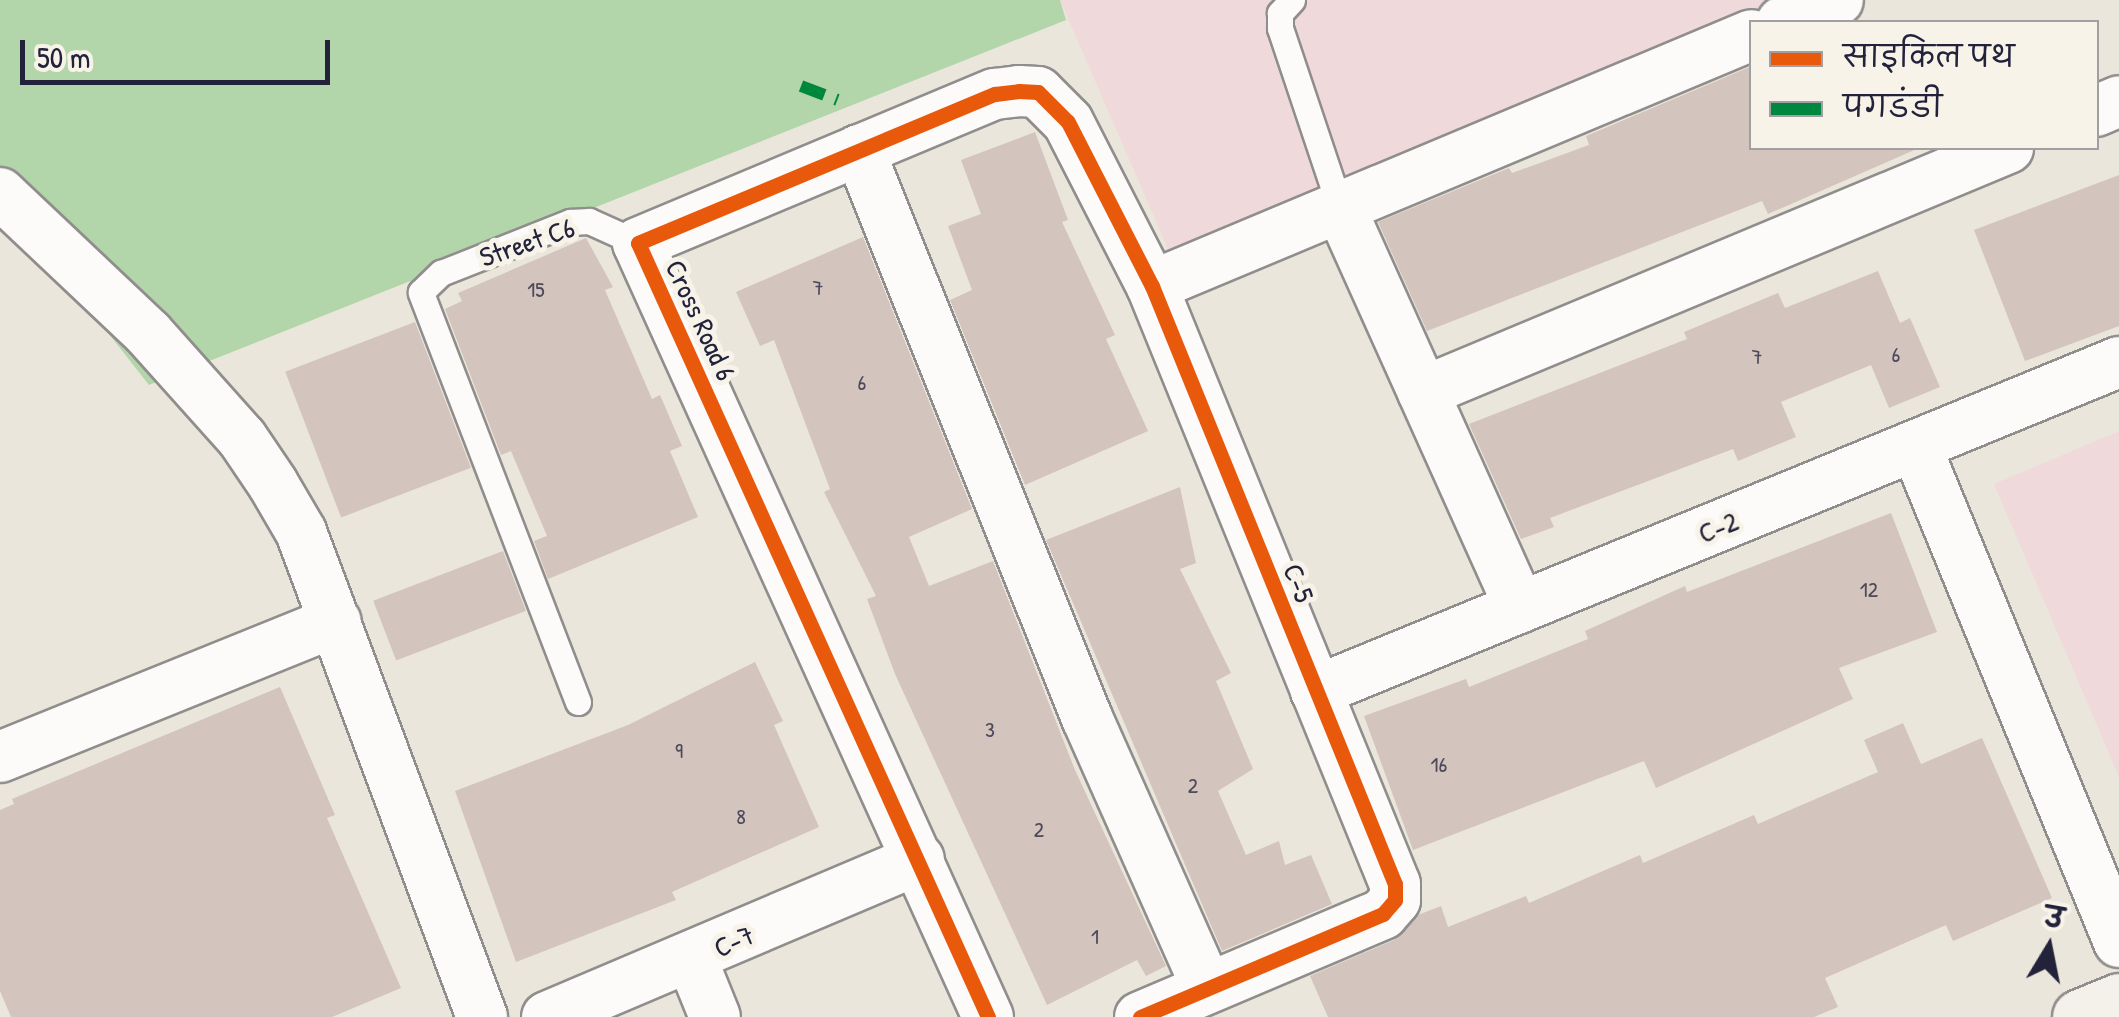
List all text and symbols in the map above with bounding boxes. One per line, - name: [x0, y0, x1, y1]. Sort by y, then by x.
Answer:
- scale bar: [25, 20, 335, 82]
- legend: [1749, 20, 2099, 150]
- text: साइकिल पथ: [1843, 36, 2015, 76]
- text: 50 m: [37, 37, 90, 77]
- text: पगडंडी: [1843, 86, 1942, 126]
- street label: Street C6: [475, 210, 579, 274]
- street label: Cross Road 6: [659, 254, 743, 386]
- house number: 7: [813, 275, 823, 301]
- house number: 15: [527, 277, 545, 303]
- house number: 6: [1892, 342, 1900, 368]
- house number: 7: [1752, 344, 1762, 370]
- house number: 6: [858, 370, 866, 396]
- street label: C-2: [1693, 504, 1743, 550]
- street label: C-5: [1276, 559, 1322, 607]
- house number: 12: [1860, 577, 1878, 603]
- house number: 3: [985, 717, 995, 743]
- house number: 9: [675, 738, 683, 764]
- house number: 16: [1431, 752, 1447, 778]
- house number: 2: [1188, 773, 1198, 799]
- house number: 8: [736, 804, 746, 830]
- house number: 2: [1034, 817, 1044, 843]
- north arrow: [1999, 897, 2099, 997]
- text: उ: [2042, 897, 2067, 938]
- street label: C-7: [709, 917, 759, 965]
- house number: 1: [1091, 924, 1099, 950]

